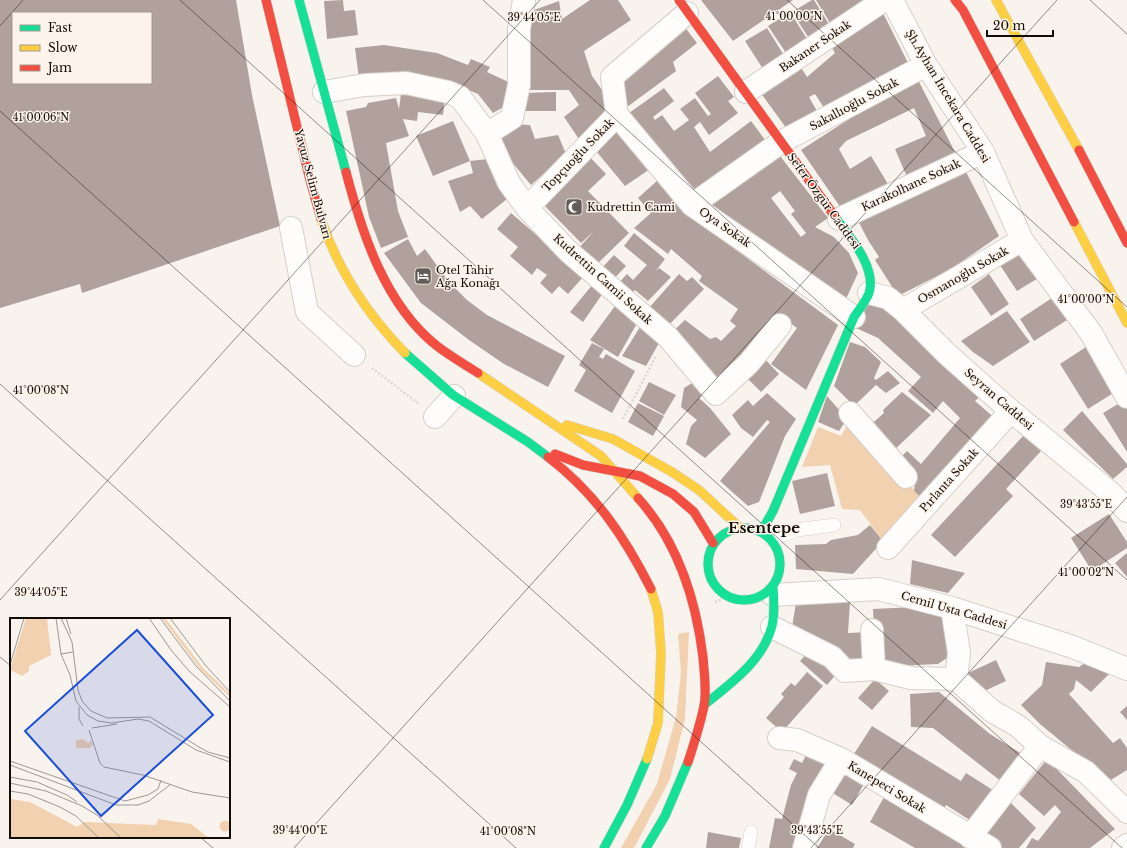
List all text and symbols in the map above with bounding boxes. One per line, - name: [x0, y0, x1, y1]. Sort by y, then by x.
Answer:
- text: 41°00'00"N: [765, 10, 823, 23]
- text: 39°44'05"E: [507, 11, 561, 24]
- legend: [12, 12, 152, 84]
- scale bar: [987, 12, 1053, 38]
- street label: Bakaner Sokak: [777, 17, 854, 75]
- text: 20 m: [993, 18, 1025, 33]
- text: Fast: [48, 20, 73, 35]
- street label: Şh.Ayhan İncekara Caddesi: [903, 27, 994, 165]
- text: Slow: [48, 40, 78, 55]
- text: Jam: [46, 60, 72, 75]
- street label: Sakallıoğlu Sokak: [807, 75, 901, 133]
- text: 41°00'06"N: [13, 111, 69, 124]
- street label: Topçuoğlu Sokak: [539, 115, 617, 195]
- street label: Yavuz Selim Bulvarı: [291, 127, 334, 241]
- street label: Sefer Özgür Caddesi: [784, 150, 864, 252]
- street label: Karakolhane Sokak: [859, 156, 963, 214]
- mosque icon: Kudrettin Cami: [564, 197, 584, 217]
- place label: Kudrettin Cami: [587, 200, 675, 214]
- street label: Oya Sokak: [696, 204, 754, 250]
- street label: Kudrettin Camii Sokak: [550, 231, 656, 327]
- street label: Osmanoğlu Sokak: [915, 243, 1011, 307]
- place label: Otel Tahir Ağa Konağı: [435, 263, 500, 290]
- hotel icon: Otel Tahir Ağa Konağı: [413, 266, 433, 286]
- text: 41°00'00"N: [1057, 293, 1115, 306]
- street label: Seyran Caddesi: [962, 365, 1037, 433]
- text: 41°00'08"N: [13, 384, 69, 397]
- street label: Pırlanta Sokak: [917, 445, 981, 515]
- text: 39°43'55"E: [1060, 498, 1112, 511]
- district label: Esentepe: [728, 518, 800, 537]
- text: 41°00'02"N: [1058, 566, 1114, 579]
- text: 39°44'05"E: [14, 586, 68, 599]
- street label: Cemil Usta Caddesi: [899, 588, 1009, 632]
- inset map: [10, 618, 230, 838]
- street label: Kanepeci Sokak: [845, 758, 929, 816]
- text: 39°44'00"E: [273, 824, 327, 837]
- text: 39°43'55"E: [791, 824, 843, 837]
- text: 41°00'08"N: [480, 825, 536, 838]

